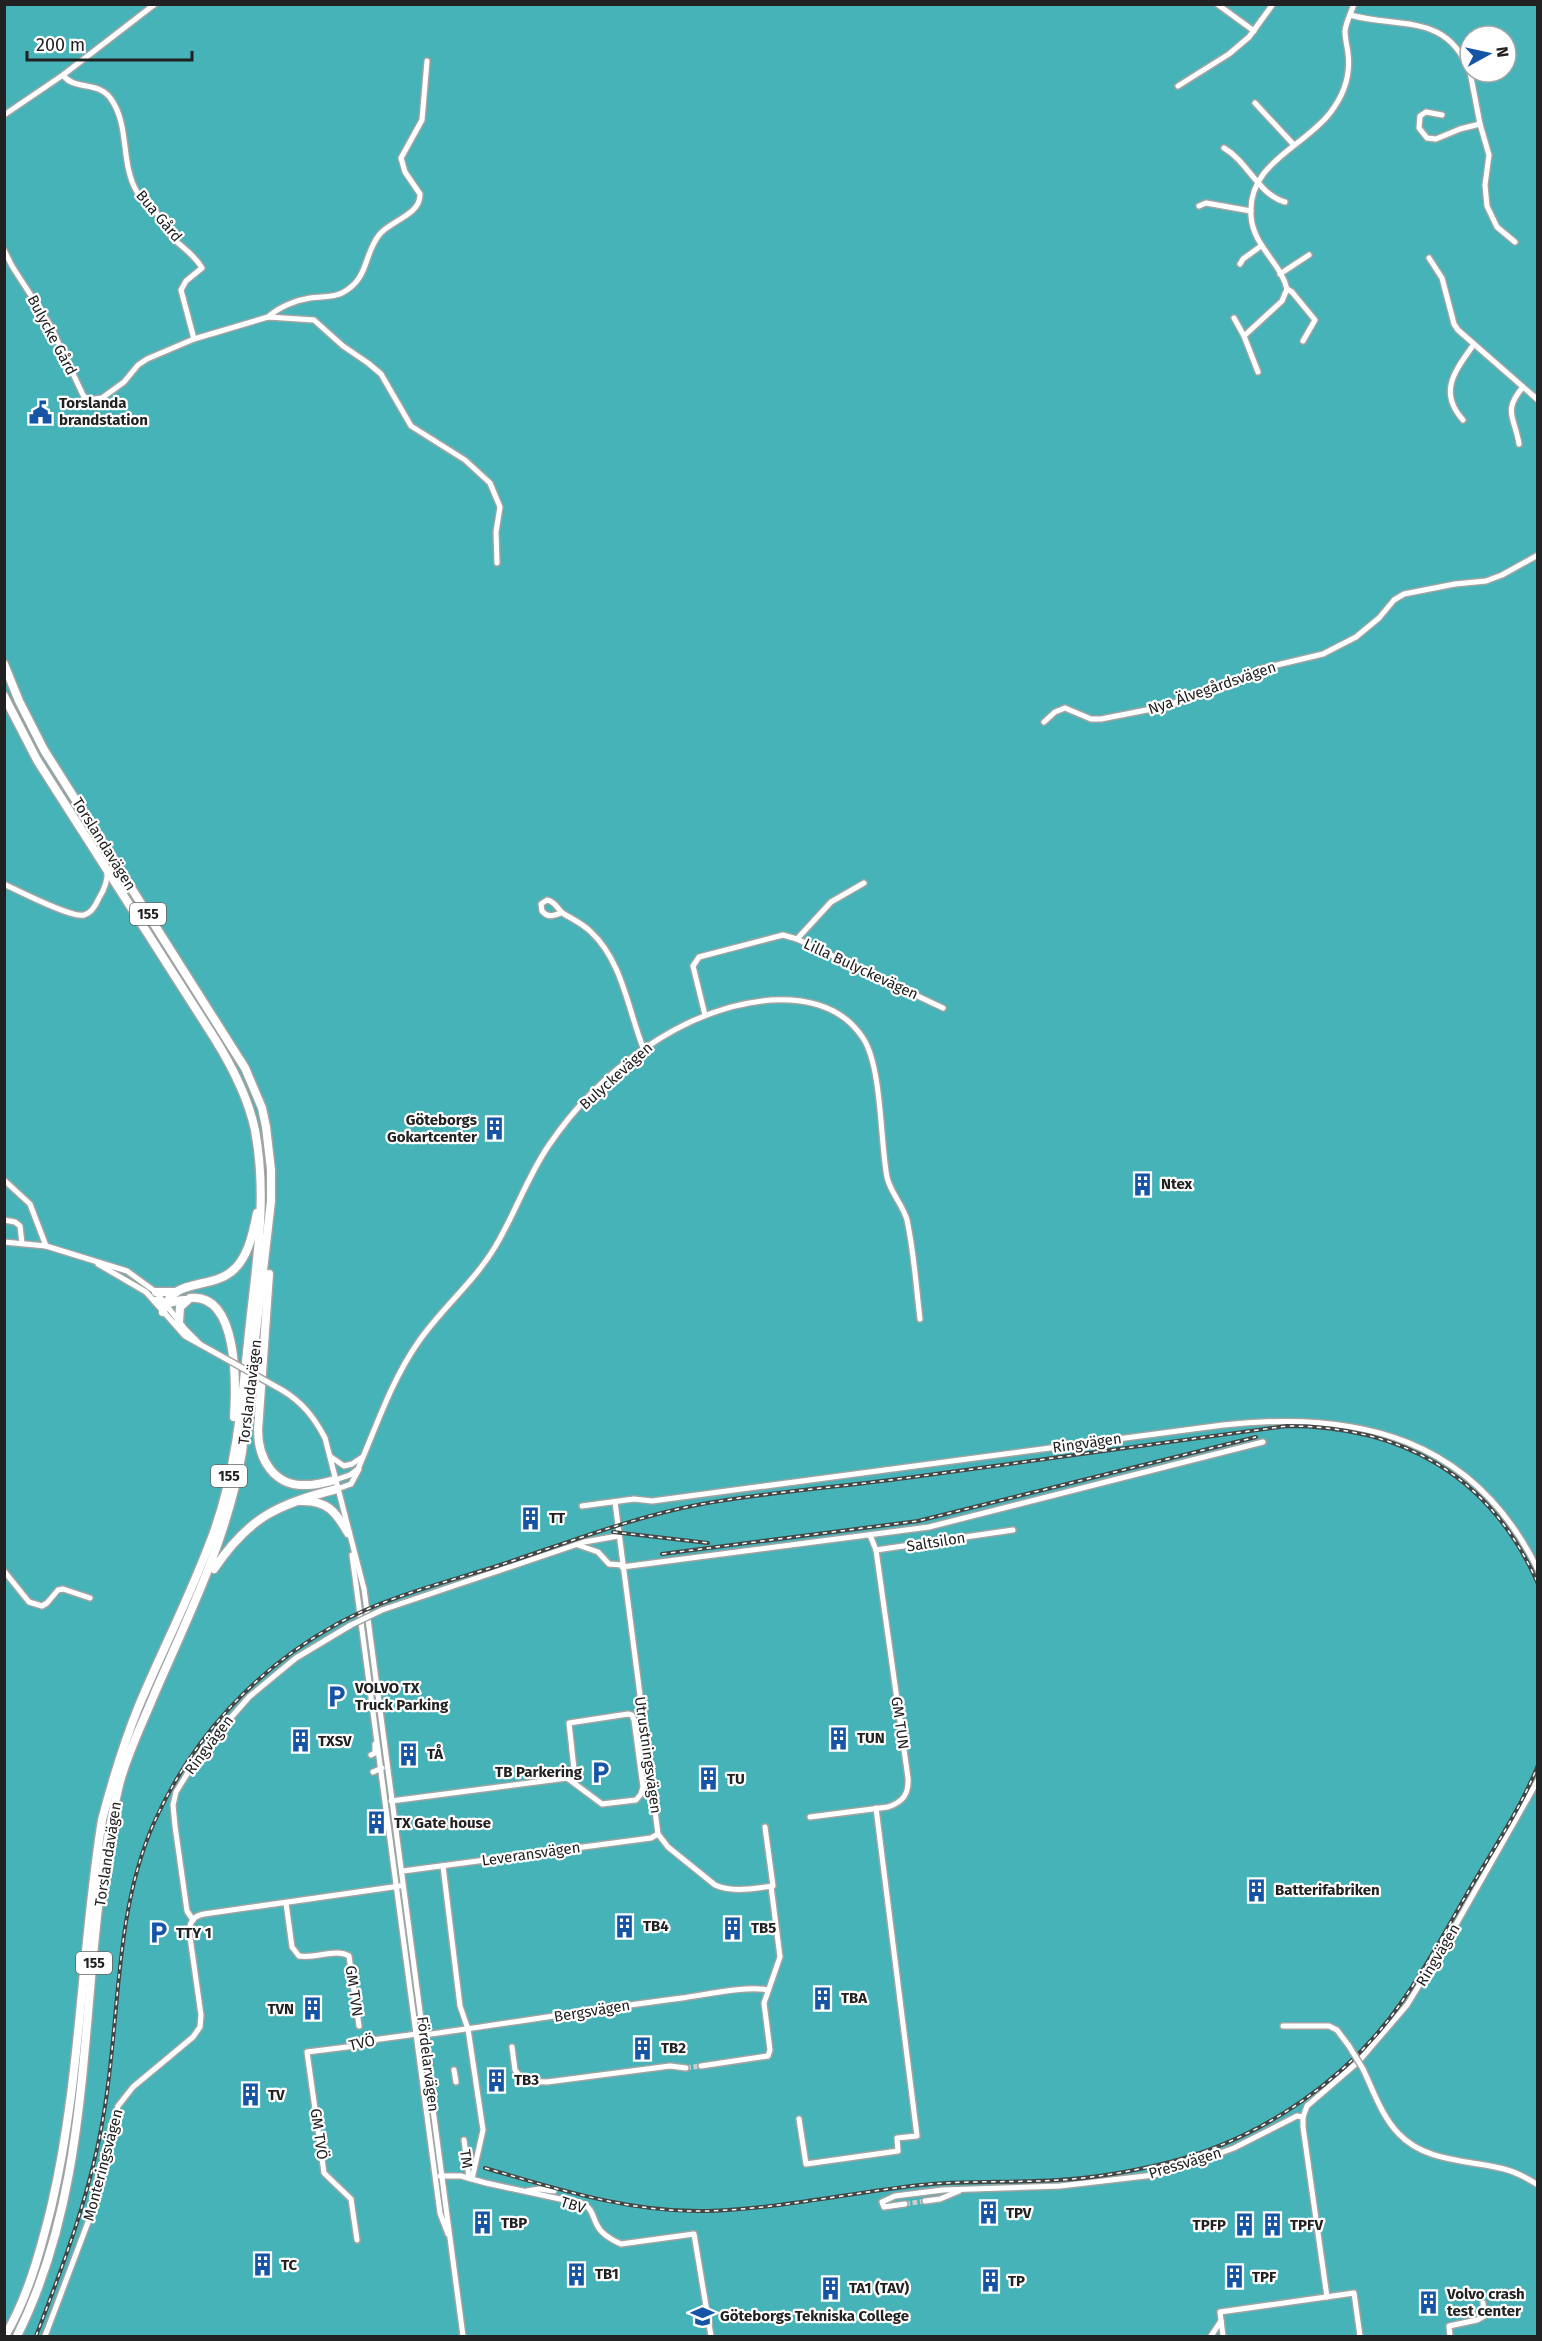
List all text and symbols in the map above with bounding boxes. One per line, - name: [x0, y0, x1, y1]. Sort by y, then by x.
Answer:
- scale bar: [27, 24, 192, 62]
- north arrow: [1458, 24, 1518, 84]
- text: 200 m: [36, 34, 85, 56]
- text: N: [1492, 45, 1513, 59]
- street label: Bua Gård: [132, 186, 186, 246]
- street label: Bulycke Gård: [23, 292, 81, 378]
- place label: Torslanda brandstation: [59, 394, 148, 429]
- public building icon: Torslanda brandstation: [28, 399, 54, 425]
- street label: Nya Älvegårdsvägen: [1146, 658, 1278, 718]
- street label: Torslandavägen: [68, 794, 140, 894]
- road number: 155: [130, 903, 166, 925]
- street label: Lilla Bulyckevägen: [801, 935, 921, 1003]
- street label: Bulyckevägen: [576, 1039, 656, 1113]
- place label: Göteborgs Gokartcenter: [387, 1111, 478, 1146]
- building icon: Göteborgs Gokartcenter: [482, 1116, 508, 1142]
- building icon: Ntex: [1130, 1171, 1156, 1197]
- place label: Ntex: [1161, 1175, 1193, 1193]
- street label: Torslandavägen: [235, 1338, 265, 1446]
- street label: Ringvägen: [1051, 1429, 1123, 1457]
- road number: 155: [211, 1465, 247, 1487]
- building icon: TT: [518, 1505, 544, 1531]
- place label: TT: [549, 1509, 566, 1527]
- street label: Saltsilon: [905, 1528, 967, 1556]
- place label: VOLVO TX Truck Parking: [354, 1679, 449, 1714]
- parking icon: VOLVO TX Truck Parking: [324, 1684, 350, 1710]
- street label: Utrustningsvägen: [631, 1695, 665, 1815]
- street label: GM TUN: [887, 1695, 913, 1751]
- street label: Ringvägen: [181, 1712, 237, 1778]
- building icon: TUN: [826, 1725, 852, 1751]
- building icon: TXSV: [287, 1728, 313, 1754]
- place label: TUN: [857, 1729, 885, 1747]
- place label: TXSV: [318, 1732, 352, 1750]
- building icon: TÅ: [396, 1741, 422, 1767]
- place label: TÅ: [427, 1744, 444, 1763]
- parking icon: TB Parkering: [587, 1759, 613, 1785]
- place label: TB Parkering: [495, 1763, 583, 1781]
- building icon: TU: [696, 1766, 722, 1792]
- place label: TU: [727, 1770, 745, 1788]
- street label: Torslandavägen: [91, 1800, 125, 1908]
- building icon: TX Gate house: [363, 1810, 389, 1836]
- place label: TX Gate house: [394, 1814, 491, 1832]
- street label: Leveransvägen: [481, 1838, 581, 1870]
- building icon: Batterifabriken: [1244, 1877, 1270, 1903]
- place label: Batterifabriken: [1275, 1881, 1380, 1899]
- building icon: TB4: [612, 1913, 638, 1939]
- building icon: TB5: [720, 1915, 746, 1941]
- place label: TB4: [643, 1917, 669, 1935]
- place label: TB5: [751, 1919, 776, 1937]
- parking icon: TTY 1: [145, 1920, 171, 1946]
- street label: Ringvägen: [1412, 1921, 1464, 1989]
- place label: TTY 1: [176, 1924, 212, 1942]
- road number: 155: [76, 1952, 112, 1974]
- street label: GM TVN: [342, 1964, 366, 2018]
- building icon: TBA: [810, 1985, 836, 2011]
- place label: TBA: [841, 1989, 868, 2007]
- building icon: TVN: [299, 1996, 325, 2022]
- street label: Bergsvägen: [553, 1996, 631, 2026]
- place label: TVN: [267, 2000, 294, 2018]
- street label: Fördelarvägen: [413, 2015, 443, 2113]
- street label: TVÖ: [347, 2031, 377, 2055]
- building icon: TB2: [630, 2035, 656, 2061]
- place label: TB2: [661, 2039, 686, 2057]
- building icon: TB3: [483, 2067, 509, 2093]
- place label: TB3: [514, 2071, 539, 2089]
- building icon: TV: [237, 2082, 263, 2108]
- place label: TV: [268, 2086, 285, 2104]
- street label: Monteringsvägen: [79, 2107, 127, 2223]
- street label: GM TVÖ: [307, 2107, 331, 2161]
- street label: Pressvägen: [1146, 2143, 1224, 2183]
- street label: TM: [456, 2148, 476, 2170]
- street label: TBV: [558, 2193, 588, 2218]
- building icon: TPV: [975, 2200, 1001, 2226]
- place label: TPV: [1006, 2204, 1032, 2222]
- building icon: TBP: [470, 2210, 496, 2236]
- building icon: TPFP: [1231, 2212, 1257, 2238]
- building icon: TPFV: [1259, 2212, 1285, 2238]
- place label: TBP: [501, 2214, 527, 2232]
- place label: TPFP: [1193, 2216, 1226, 2234]
- place label: TPFV: [1290, 2216, 1323, 2234]
- building icon: TC: [250, 2252, 276, 2278]
- place label: TC: [281, 2256, 298, 2274]
- building icon: TB1: [564, 2261, 590, 2287]
- building icon: TPF: [1221, 2264, 1247, 2290]
- place label: TB1: [595, 2265, 619, 2283]
- building icon: TP: [977, 2268, 1003, 2294]
- place label: TPF: [1252, 2268, 1277, 2286]
- place label: TP: [1008, 2272, 1025, 2290]
- building icon: TA1 (TAV): [818, 2275, 844, 2301]
- place label: TA1 (TAV): [849, 2279, 909, 2297]
- place label: Volvo crash test center: [1446, 2285, 1525, 2320]
- building icon: Volvo crash test center: [1416, 2290, 1442, 2316]
- school or university icon: Göteborgs Tekniska College: [689, 2303, 715, 2329]
- place label: Göteborgs Tekniska College: [720, 2307, 909, 2325]

